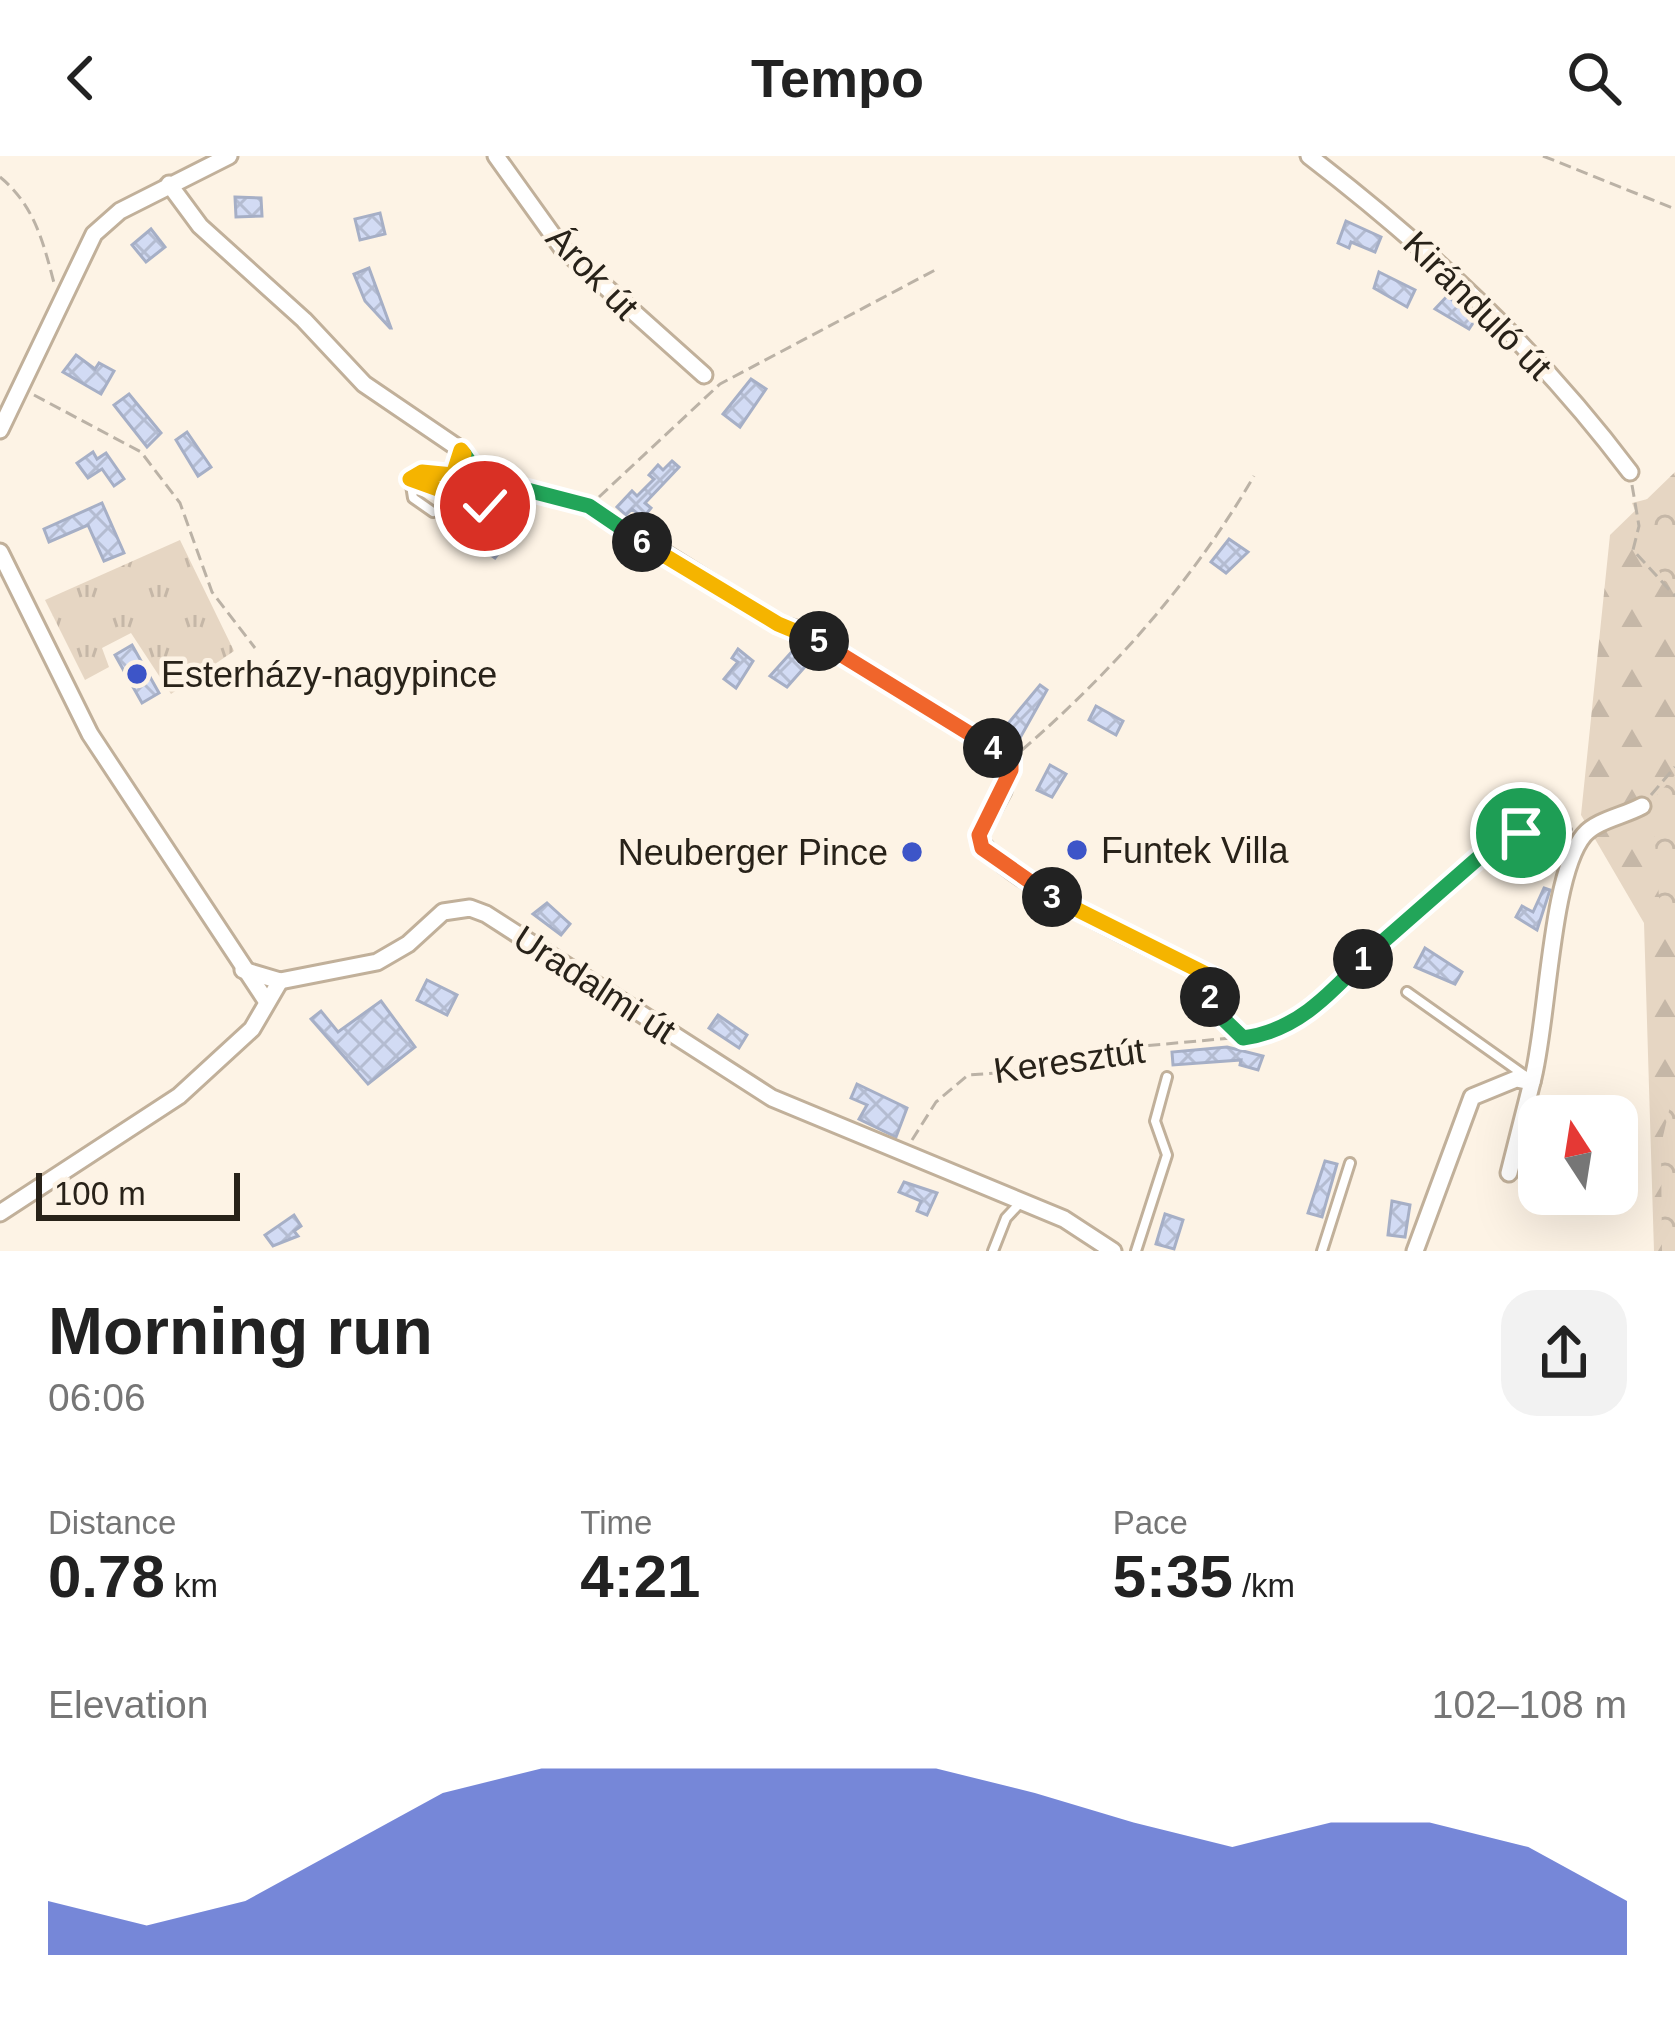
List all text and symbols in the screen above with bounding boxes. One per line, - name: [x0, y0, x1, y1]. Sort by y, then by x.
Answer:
- icon: back: [48, 45, 114, 111]
- icon: search: [1561, 45, 1627, 111]
- text: Tempo: [751, 48, 924, 108]
- street label: Árok út: [538, 217, 647, 328]
- street label: Kiránduló út: [1395, 223, 1560, 388]
- pin: [434, 455, 536, 557]
- icon: check: [452, 473, 518, 539]
- pin: 6: [612, 512, 672, 572]
- text: 6: [633, 523, 651, 560]
- pin: 5: [789, 611, 849, 671]
- text: 5: [810, 622, 828, 659]
- place label: Esterházy-nagypince: [161, 654, 497, 695]
- marker: Esterházy-nagypince: [124, 661, 150, 687]
- pin: 4: [963, 718, 1023, 778]
- text: 4: [984, 729, 1002, 766]
- pin: [1470, 782, 1572, 884]
- icon: arrive: [1488, 800, 1554, 866]
- place label: Funtek Villa: [1101, 830, 1289, 871]
- place label: Neuberger Pince: [618, 832, 888, 873]
- marker: Funtek Villa: [1064, 837, 1090, 863]
- marker: Neuberger Pince: [899, 839, 925, 865]
- pin: 3: [1022, 867, 1082, 927]
- text: 3: [1043, 878, 1061, 915]
- street label: Uradalmi út: [506, 917, 683, 1052]
- pin: 1: [1333, 929, 1393, 989]
- text: 1: [1354, 940, 1372, 977]
- pin: 2: [1180, 967, 1240, 1027]
- text: 2: [1201, 978, 1219, 1015]
- street label: Keresztút: [991, 1030, 1147, 1091]
- north arrow: [1518, 1095, 1638, 1215]
- map controls: [1518, 1095, 1638, 1215]
- scale bar: [36, 1167, 240, 1220]
- text: 100 m: [54, 1175, 146, 1212]
- button: share: [1501, 1290, 1627, 1416]
- text: Morning run: [48, 1294, 433, 1368]
- text: 06:06: [48, 1376, 146, 1419]
- text: Distance: [48, 1504, 176, 1541]
- text: Time: [580, 1504, 652, 1541]
- text: Pace: [1113, 1504, 1188, 1541]
- text: 0.78: [48, 1543, 165, 1610]
- text: 4:21: [580, 1543, 700, 1610]
- text: 5:35: [1113, 1543, 1233, 1610]
- text: km: [165, 1567, 218, 1604]
- text: /km: [1233, 1567, 1295, 1604]
- text: Elevation: [48, 1683, 208, 1726]
- text: 102–108 m: [1432, 1683, 1627, 1726]

